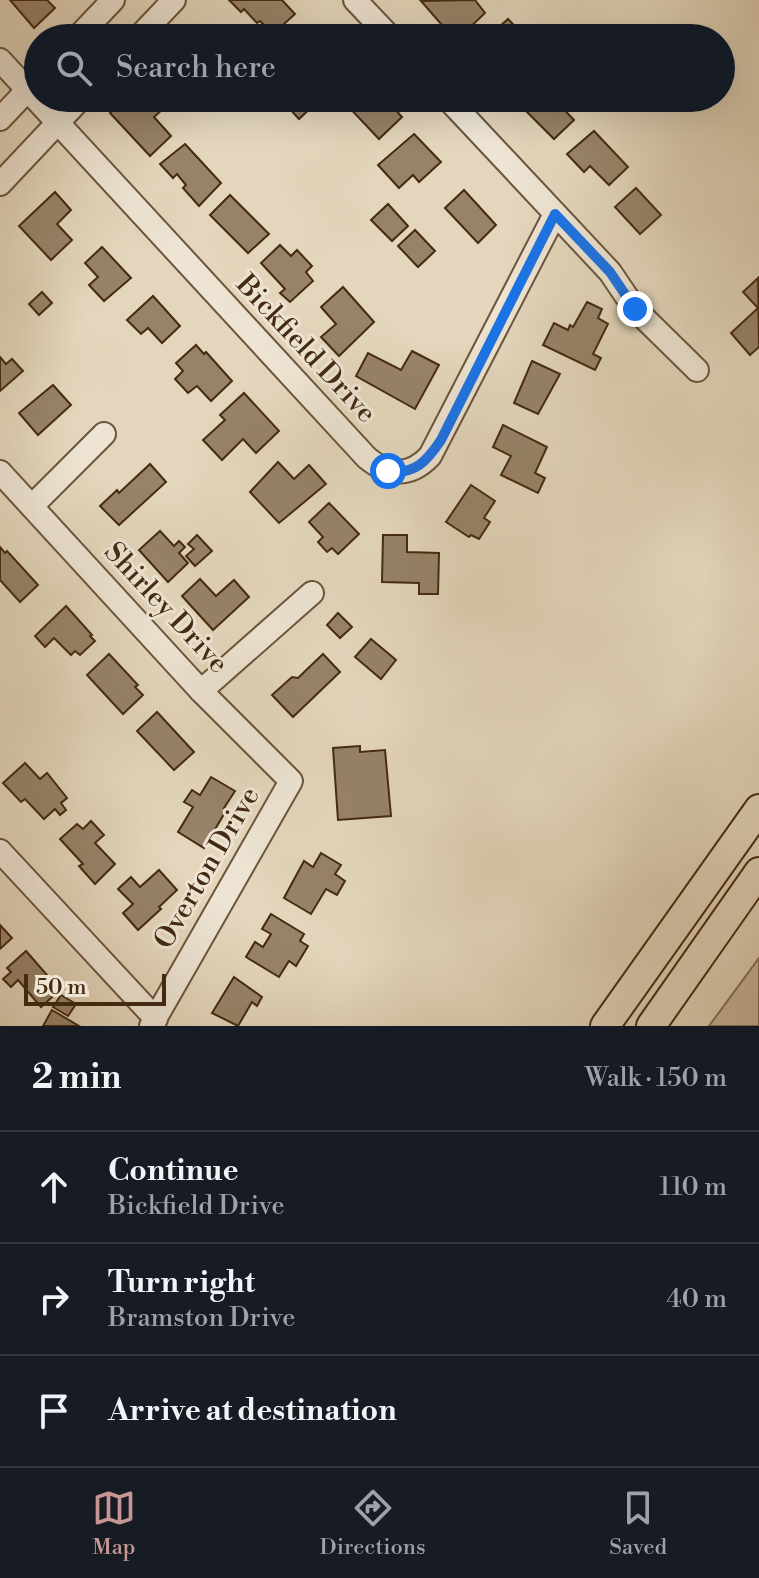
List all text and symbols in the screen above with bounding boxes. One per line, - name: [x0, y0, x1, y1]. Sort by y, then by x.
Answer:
- search box: [24, 24, 735, 112]
- icon: search: [52, 46, 96, 90]
- text: Search here: [116, 49, 276, 87]
- street label: Bickfield Drive: [228, 267, 384, 430]
- route end: [617, 291, 653, 327]
- route start: [370, 453, 406, 489]
- street label: Shirley Drive: [96, 535, 236, 681]
- street label: Overton Drive: [146, 781, 268, 955]
- scale bar: [24, 970, 166, 1006]
- text: 50 m: [36, 974, 87, 1001]
- text: 2 min: [32, 1057, 121, 1099]
- text: Walk · 150 m: [585, 1062, 727, 1094]
- text: Continue: [108, 1152, 239, 1190]
- icon: ahead: [32, 1165, 76, 1209]
- text: 110 m: [659, 1171, 727, 1203]
- text: Bickfield Drive: [108, 1190, 285, 1222]
- text: Turn right: [108, 1264, 255, 1302]
- icon: right: [32, 1277, 76, 1321]
- text: 40 m: [666, 1283, 727, 1315]
- text: Bramston Drive: [108, 1302, 296, 1334]
- icon: arrive: [32, 1389, 76, 1433]
- text: Arrive at destination: [108, 1392, 397, 1430]
- tab: Map: [92, 1486, 136, 1561]
- tab: Directions: [320, 1486, 426, 1561]
- tab: Saved: [609, 1486, 667, 1561]

